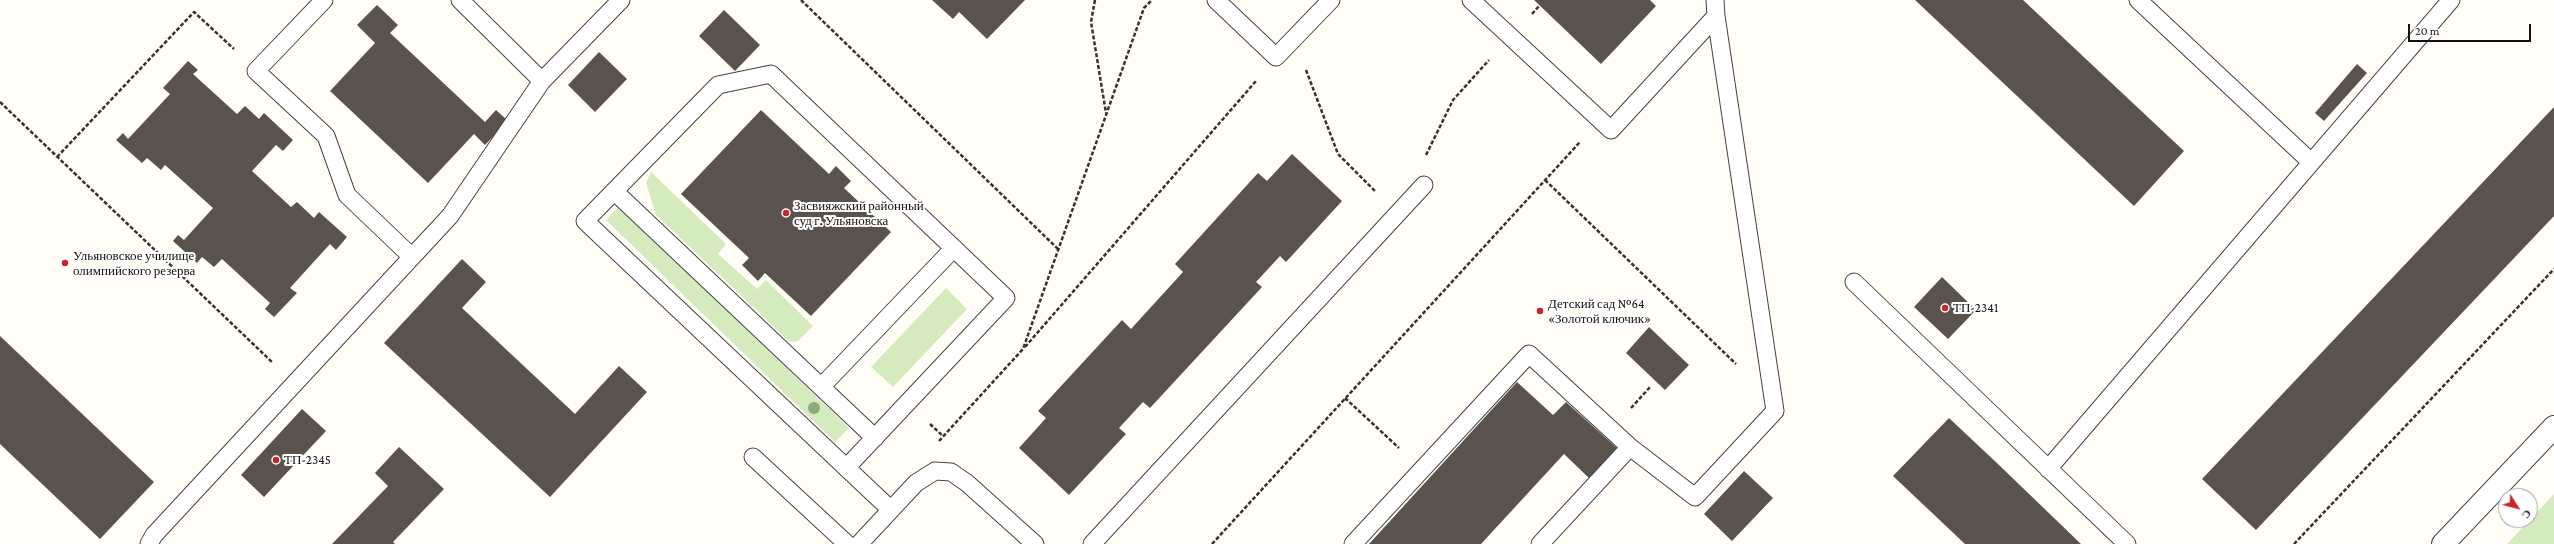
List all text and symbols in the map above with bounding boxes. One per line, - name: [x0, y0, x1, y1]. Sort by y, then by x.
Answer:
- scale bar: [2410, 16, 2533, 42]
- text: 20 m: [2415, 24, 2439, 38]
- place label: Засвияжский районный суд г. Ульяновска: [794, 198, 924, 229]
- marker: Засвияжский районный суд г. Ульяновска: [781, 208, 791, 218]
- place label: Ульяновское училище олимпийского резерва: [73, 248, 195, 279]
- marker: Ульяновское училище олимпийского резерва: [60, 258, 70, 268]
- place label: Детский сад №64 «Золотой ключик»: [1548, 296, 1651, 327]
- place label: ТП-2341: [1953, 300, 1998, 316]
- marker: ТП-2341: [1940, 303, 1950, 313]
- marker: Детский сад №64 «Золотой ключик»: [1535, 306, 1545, 316]
- place label: ТП-2345: [284, 452, 331, 468]
- marker: ТП-2345: [271, 455, 281, 465]
- north arrow: [2498, 488, 2538, 528]
- text: С: [2520, 508, 2534, 521]

